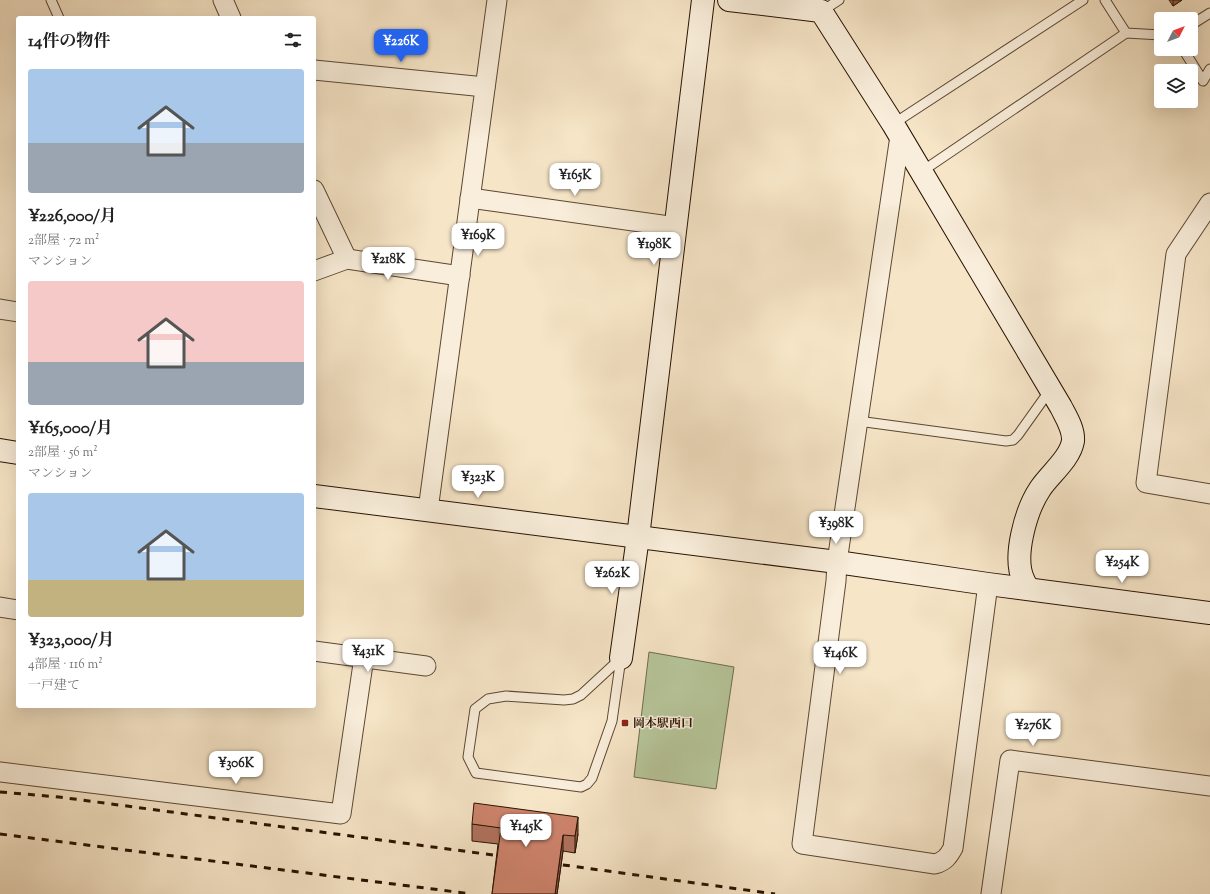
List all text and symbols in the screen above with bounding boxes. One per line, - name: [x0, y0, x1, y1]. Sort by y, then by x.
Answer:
- north arrow: [1154, 12, 1198, 56]
- map controls: [1154, 12, 1198, 108]
- icon: filters: [282, 29, 304, 51]
- pin: ¥226K: [373, 29, 429, 63]
- text: 14件の物件: [28, 30, 110, 54]
- text: ¥226K: [383, 33, 419, 51]
- button: layers: [1154, 64, 1198, 108]
- icon: home: [130, 95, 202, 167]
- pin: ¥165K: [547, 163, 603, 197]
- text: ¥165K: [558, 167, 592, 185]
- text: ¥226,000/月: [28, 205, 117, 229]
- pin: ¥169K: [450, 223, 506, 257]
- text: ¥169K: [461, 227, 495, 245]
- text: 2部屋 · 72 m²: [28, 232, 99, 250]
- pin: ¥198K: [626, 232, 682, 266]
- text: ¥198K: [637, 236, 671, 254]
- pin: ¥218K: [360, 247, 416, 281]
- text: ¥218K: [371, 251, 405, 269]
- text: マンション: [28, 253, 92, 271]
- icon: home: [130, 307, 202, 379]
- text: ¥165,000/月: [28, 417, 113, 441]
- text: 2部屋 · 56 m²: [28, 444, 98, 462]
- text: マンション: [28, 465, 92, 483]
- pin: ¥323K: [450, 465, 506, 499]
- text: ¥323K: [461, 469, 495, 487]
- pin: ¥398K: [808, 511, 864, 545]
- text: ¥398K: [818, 515, 854, 533]
- icon: home: [130, 519, 202, 591]
- pin: ¥254K: [1094, 550, 1150, 584]
- text: ¥254K: [1105, 554, 1139, 572]
- pin: ¥262K: [584, 561, 640, 595]
- text: ¥262K: [594, 565, 630, 583]
- text: ¥323,000/月: [28, 629, 115, 653]
- pin: ¥431K: [340, 639, 396, 673]
- pin: ¥146K: [812, 641, 868, 675]
- text: ¥431K: [351, 643, 385, 661]
- text: ¥146K: [822, 645, 858, 663]
- text: 4部屋 · 116 m²: [28, 656, 103, 674]
- text: 一戸建て: [28, 677, 80, 695]
- pin: ¥276K: [1005, 713, 1061, 747]
- place label: 岡本駅西口: [633, 715, 693, 733]
- text: ¥276K: [1015, 717, 1051, 735]
- marker: 岡本駅西口: [620, 718, 630, 728]
- pin: ¥306K: [208, 751, 264, 785]
- text: ¥306K: [218, 755, 254, 773]
- pin: ¥145K: [498, 814, 554, 848]
- text: ¥145K: [509, 818, 543, 836]

